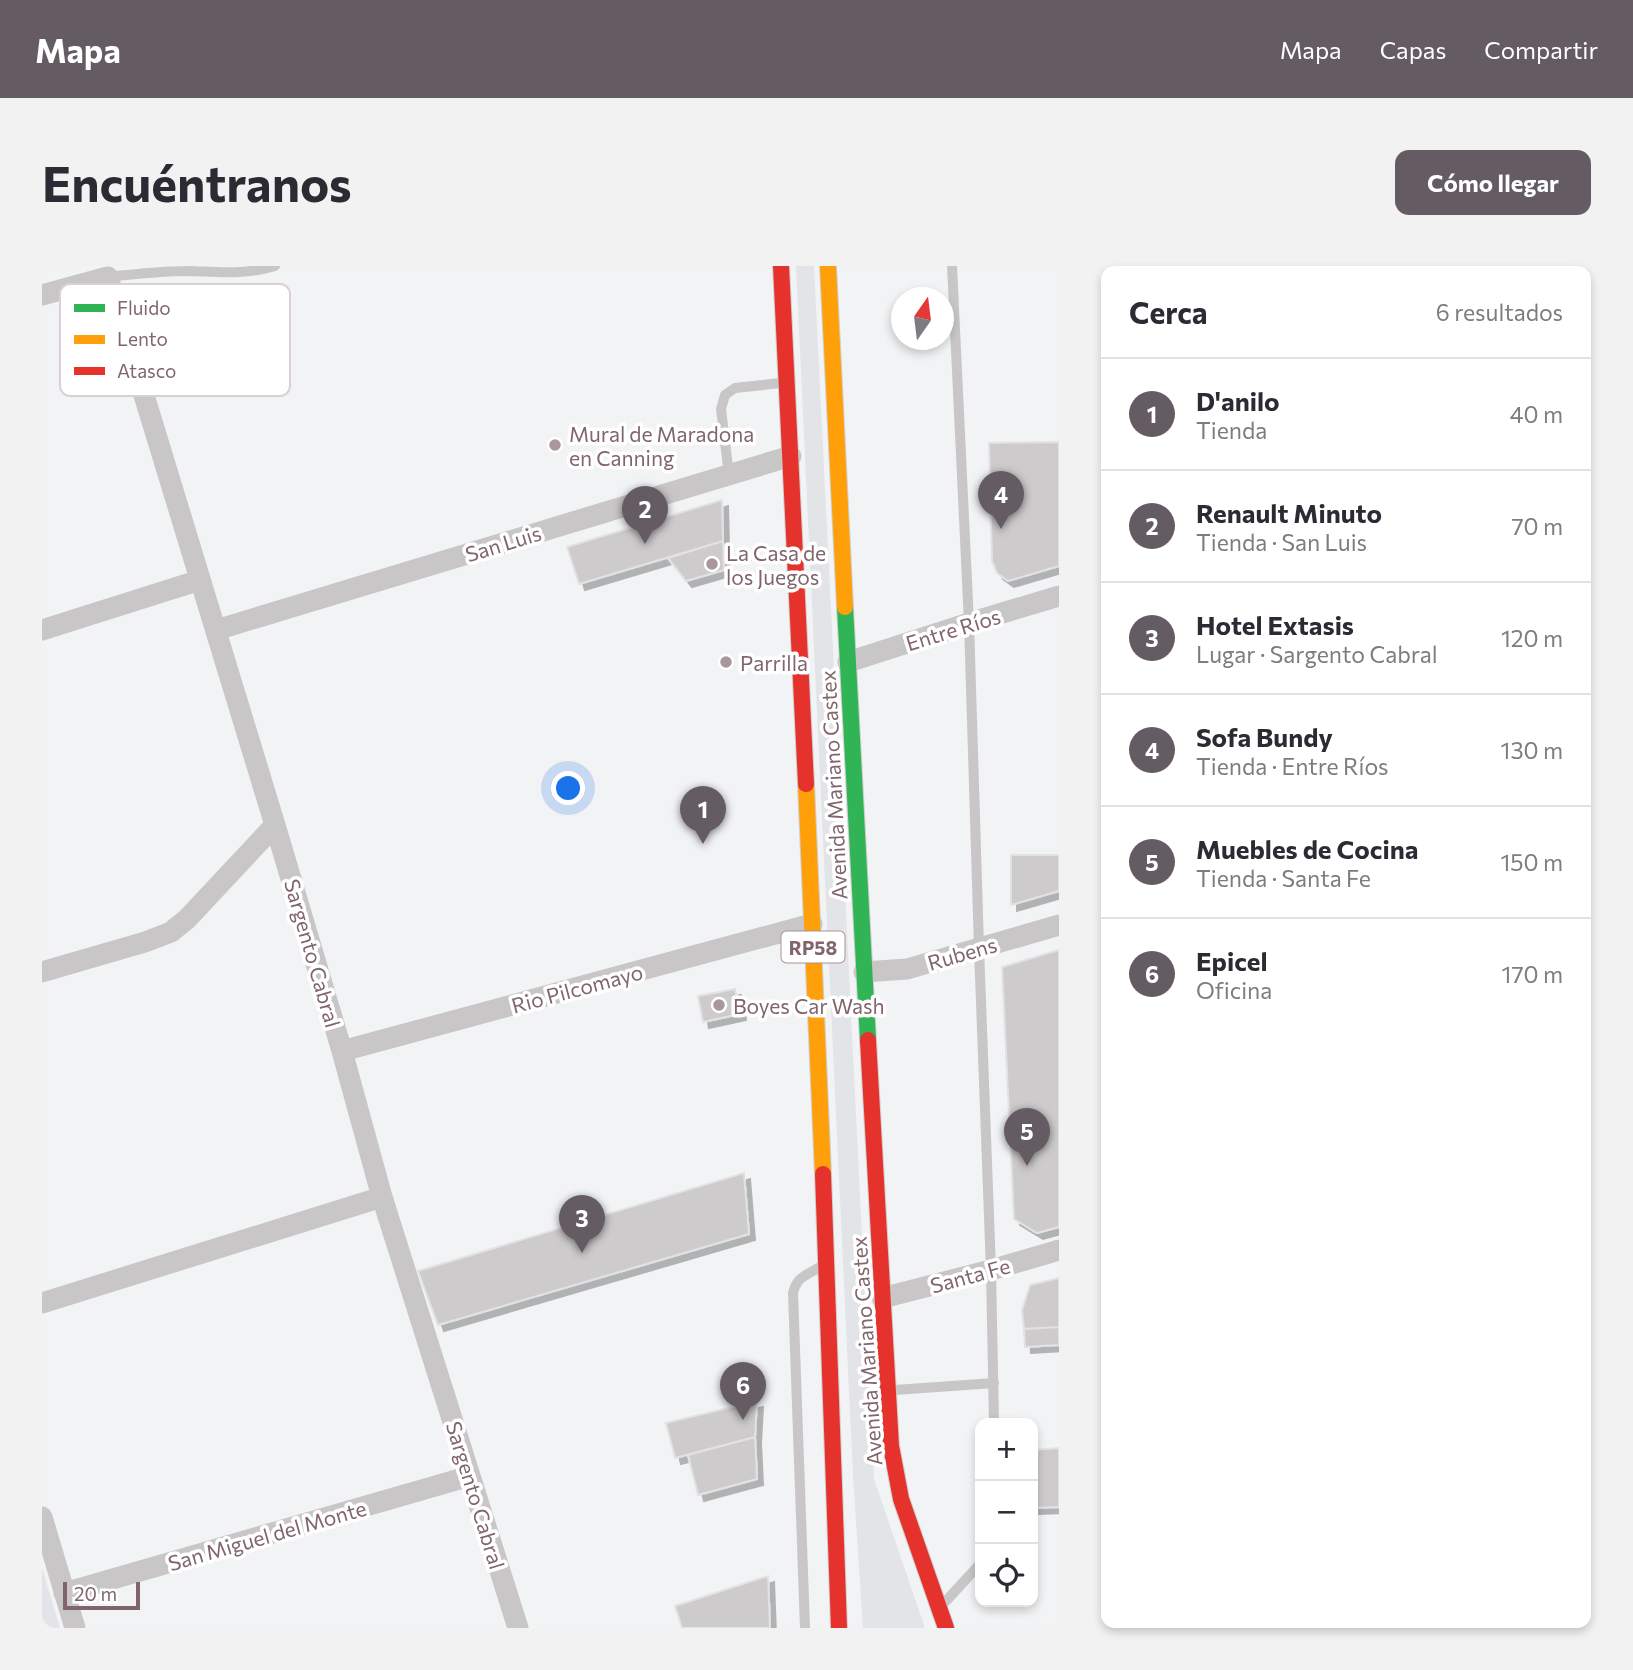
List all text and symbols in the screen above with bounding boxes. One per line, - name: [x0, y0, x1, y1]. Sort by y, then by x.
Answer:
- text: Mapa: [35, 29, 121, 70]
- text: Mapa: [1280, 35, 1342, 64]
- text: Capas: [1380, 35, 1446, 64]
- text: Compartir: [1484, 35, 1598, 64]
- button: Cómo llegar: [1395, 150, 1591, 215]
- text: Encuéntranos: [42, 152, 352, 212]
- legend: [60, 284, 290, 396]
- north arrow: [891, 287, 954, 350]
- text: Cerca: [1129, 293, 1208, 330]
- text: Fluido: [117, 296, 171, 319]
- text: 6 resultados: [1436, 298, 1563, 326]
- text: Lento: [117, 327, 168, 350]
- text: Atasco: [117, 359, 176, 382]
- text: D'anilo: [1196, 385, 1280, 416]
- text: 1: [1147, 400, 1157, 428]
- text: 40 m: [1510, 400, 1563, 428]
- text: Tienda: [1196, 416, 1267, 444]
- place label: Mural de Maradona en Canning: [569, 421, 754, 470]
- marker: Mural de Maradona en Canning: [547, 437, 563, 453]
- pin: 4: [978, 471, 1024, 529]
- pin: 2: [622, 486, 668, 544]
- text: Renault Minuto: [1196, 497, 1382, 528]
- text: 2: [1145, 512, 1159, 540]
- text: 70 m: [1511, 512, 1563, 540]
- street label: San Luis: [462, 520, 544, 566]
- text: Tienda · San Luis: [1196, 528, 1367, 556]
- place label: La Casa de los Juegos: [726, 540, 826, 589]
- marker: La Casa de los Juegos: [704, 556, 720, 572]
- street label: Entre Ríos: [903, 603, 1003, 655]
- text: Hotel Extasis: [1196, 609, 1354, 640]
- text: 3: [1145, 624, 1159, 652]
- text: 120 m: [1501, 624, 1563, 652]
- text: Lugar · Sargento Cabral: [1196, 640, 1438, 668]
- place label: Parrilla: [740, 650, 808, 675]
- marker: Parrilla: [718, 654, 734, 670]
- street label: Avenida Mariano Castex: [815, 670, 851, 900]
- text: Sofa Bundy: [1196, 721, 1333, 752]
- text: 4: [1145, 736, 1159, 764]
- text: 130 m: [1501, 736, 1563, 764]
- text: Tienda · Entre Ríos: [1196, 752, 1388, 780]
- your location: [551, 771, 585, 805]
- pin: 1: [680, 786, 726, 844]
- text: Muebles de Cocina: [1196, 833, 1418, 864]
- text: 5: [1145, 848, 1159, 876]
- text: 150 m: [1500, 848, 1563, 876]
- text: Tienda · Santa Fe: [1196, 864, 1371, 892]
- street label: Sargento Cabral: [280, 876, 346, 1030]
- street label: Rubens: [925, 931, 999, 975]
- road number: RP58: [782, 932, 844, 962]
- text: Epicel: [1196, 945, 1268, 976]
- street label: Rio Pilcomayo: [509, 958, 645, 1018]
- text: 6: [1145, 960, 1159, 988]
- text: 170 m: [1502, 960, 1563, 988]
- text: Oficina: [1196, 976, 1272, 1004]
- place label: Boyes Car Wash: [733, 993, 885, 1018]
- marker: Boyes Car Wash: [711, 997, 727, 1013]
- pin: 5: [1004, 1108, 1050, 1166]
- pin: 3: [559, 1195, 605, 1253]
- street label: Avenida Mariano Castex: [846, 1236, 886, 1466]
- street label: Santa Fe: [927, 1252, 1013, 1298]
- pin: 6: [720, 1362, 766, 1420]
- street label: Sargento Cabral: [442, 1418, 510, 1572]
- map controls: [975, 1418, 1038, 1607]
- button: +: [975, 1418, 1038, 1481]
- button: −: [975, 1481, 1038, 1544]
- street label: San Miguel del Monte: [165, 1495, 369, 1575]
- button: locate: [975, 1544, 1038, 1607]
- scale bar: [63, 1579, 140, 1611]
- text: 20 m: [74, 1582, 117, 1605]

